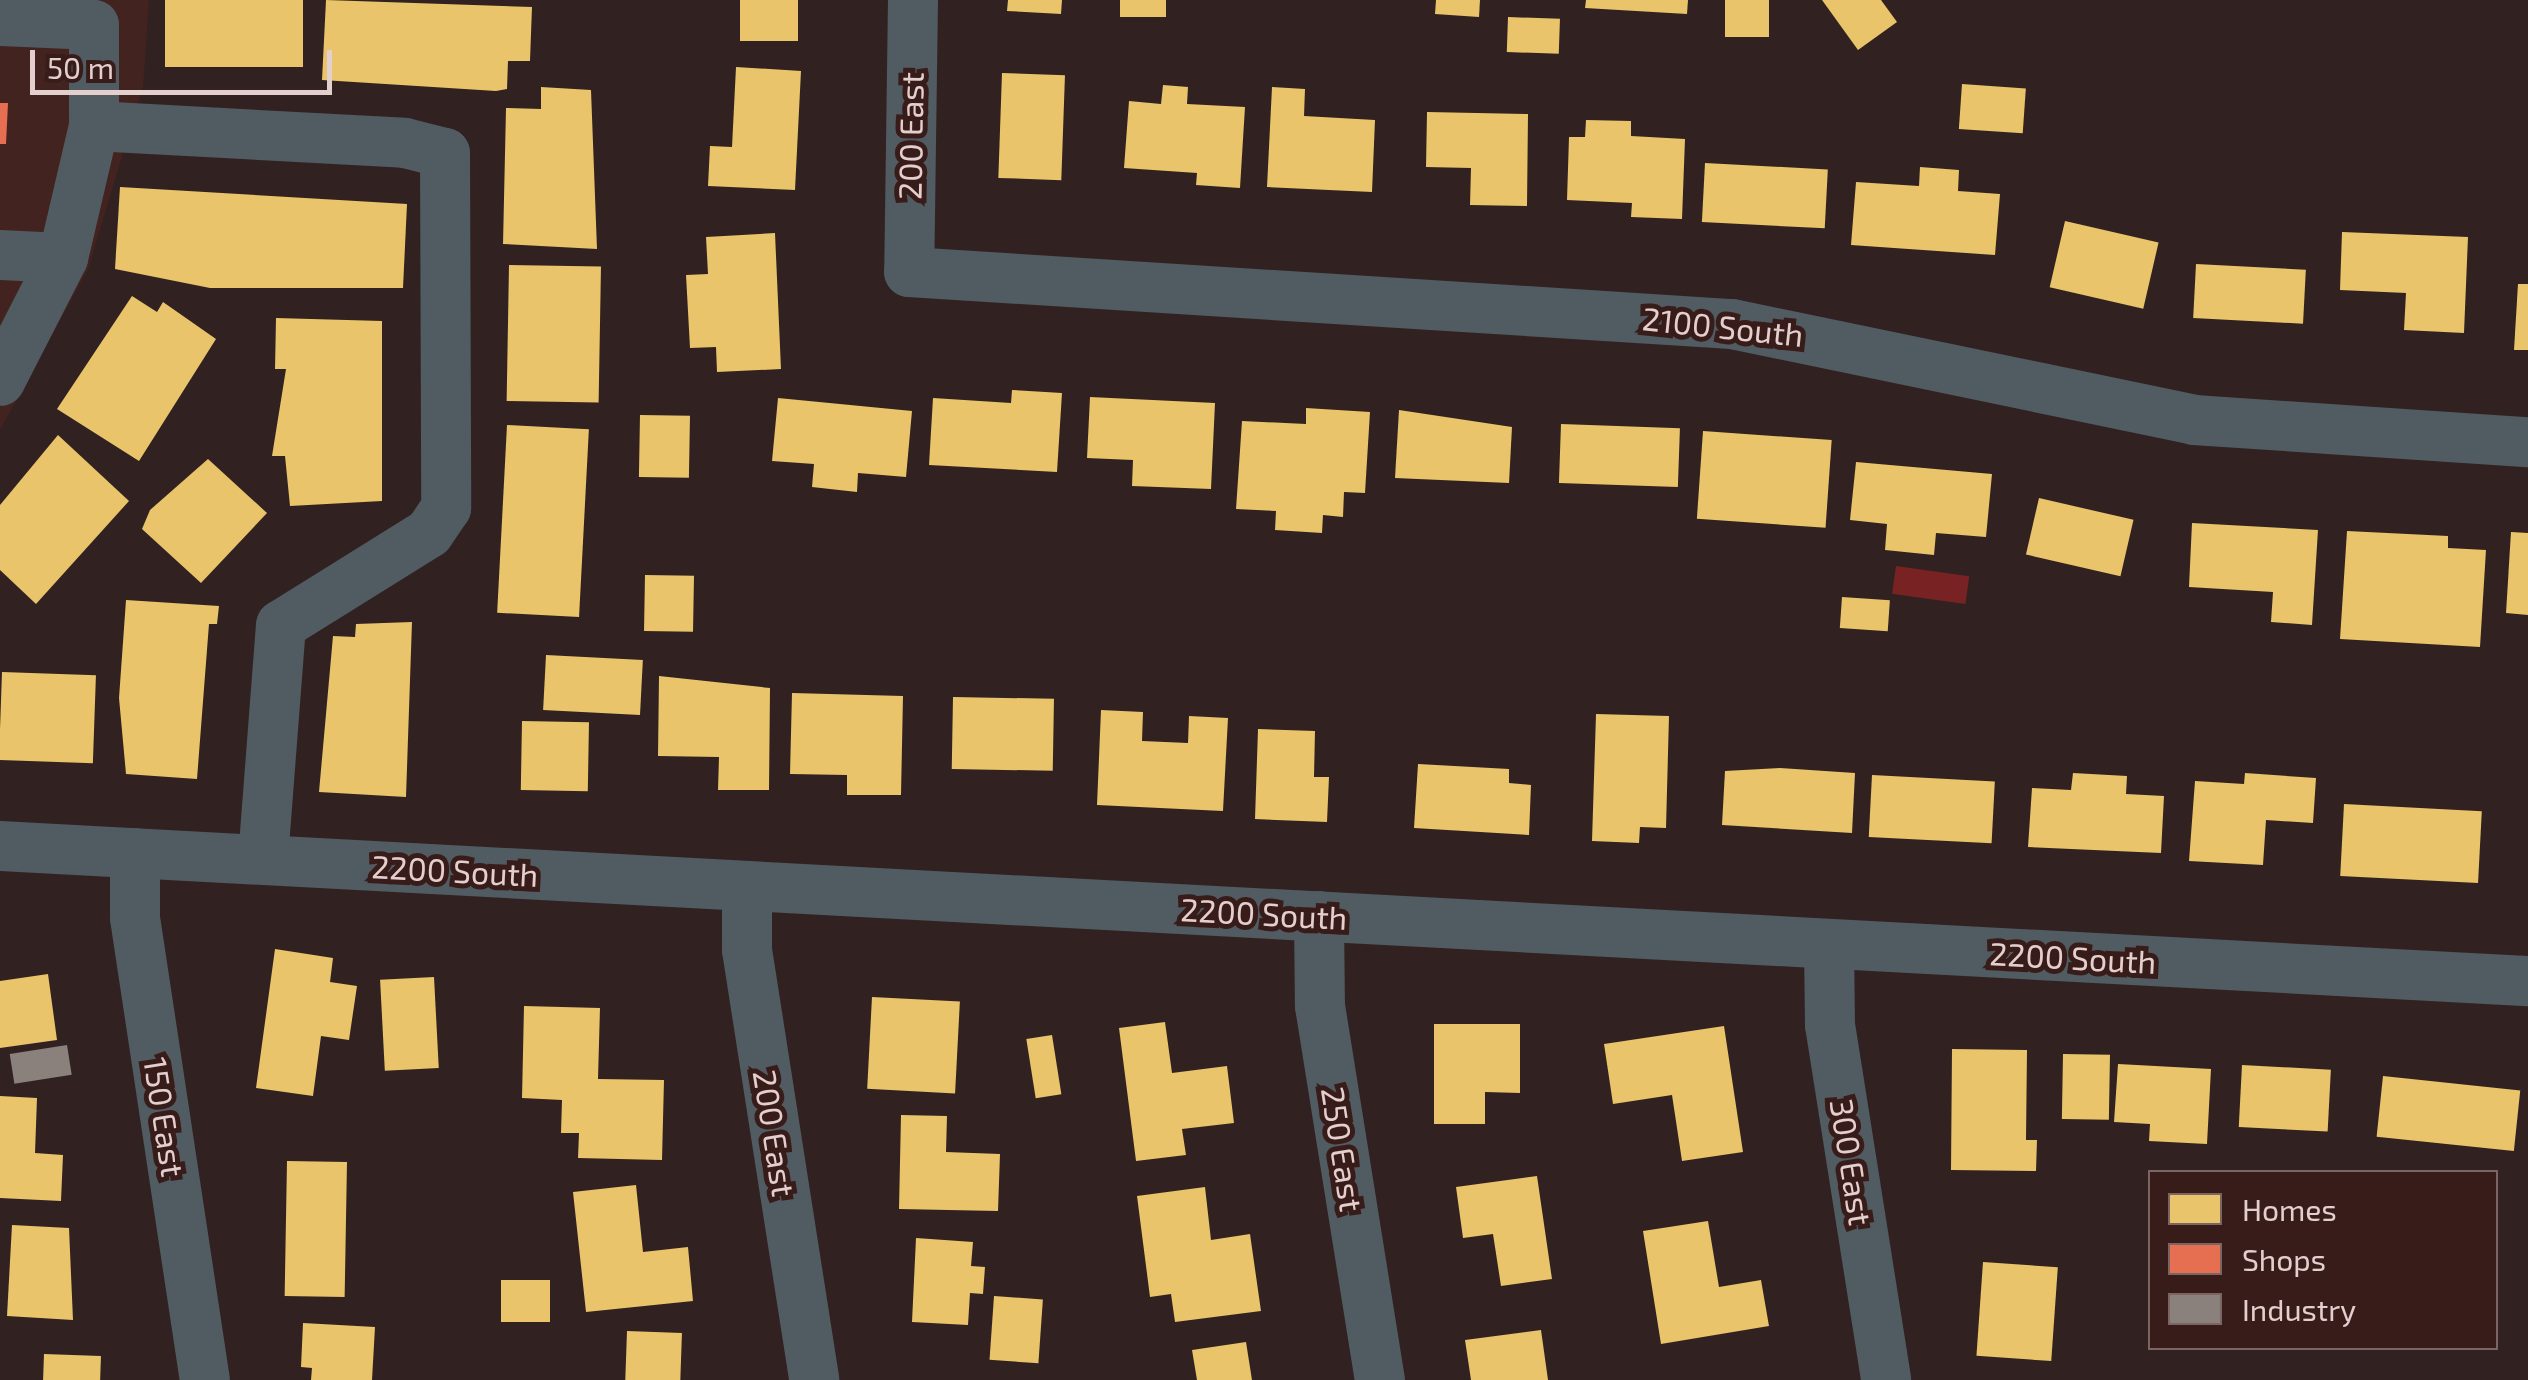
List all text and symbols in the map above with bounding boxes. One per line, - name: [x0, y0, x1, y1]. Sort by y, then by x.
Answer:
- scale bar: [35, 30, 338, 92]
- text: 50 m: [47, 49, 114, 85]
- street label: 200 East: [890, 72, 930, 200]
- street label: 2100 South: [1641, 298, 1805, 354]
- street label: 2200 South: [371, 846, 539, 894]
- street label: 2200 South: [1180, 889, 1348, 937]
- street label: 2200 South: [1989, 933, 2157, 981]
- street label: 150 East: [137, 1055, 193, 1179]
- street label: 200 East: [746, 1067, 804, 1199]
- street label: 250 East: [1314, 1084, 1372, 1214]
- street label: 300 East: [1823, 1096, 1881, 1228]
- legend: [2148, 1170, 2498, 1350]
- text: Homes: [2242, 1191, 2337, 1227]
- text: Shops: [2242, 1241, 2326, 1277]
- text: Industry: [2242, 1291, 2356, 1327]

